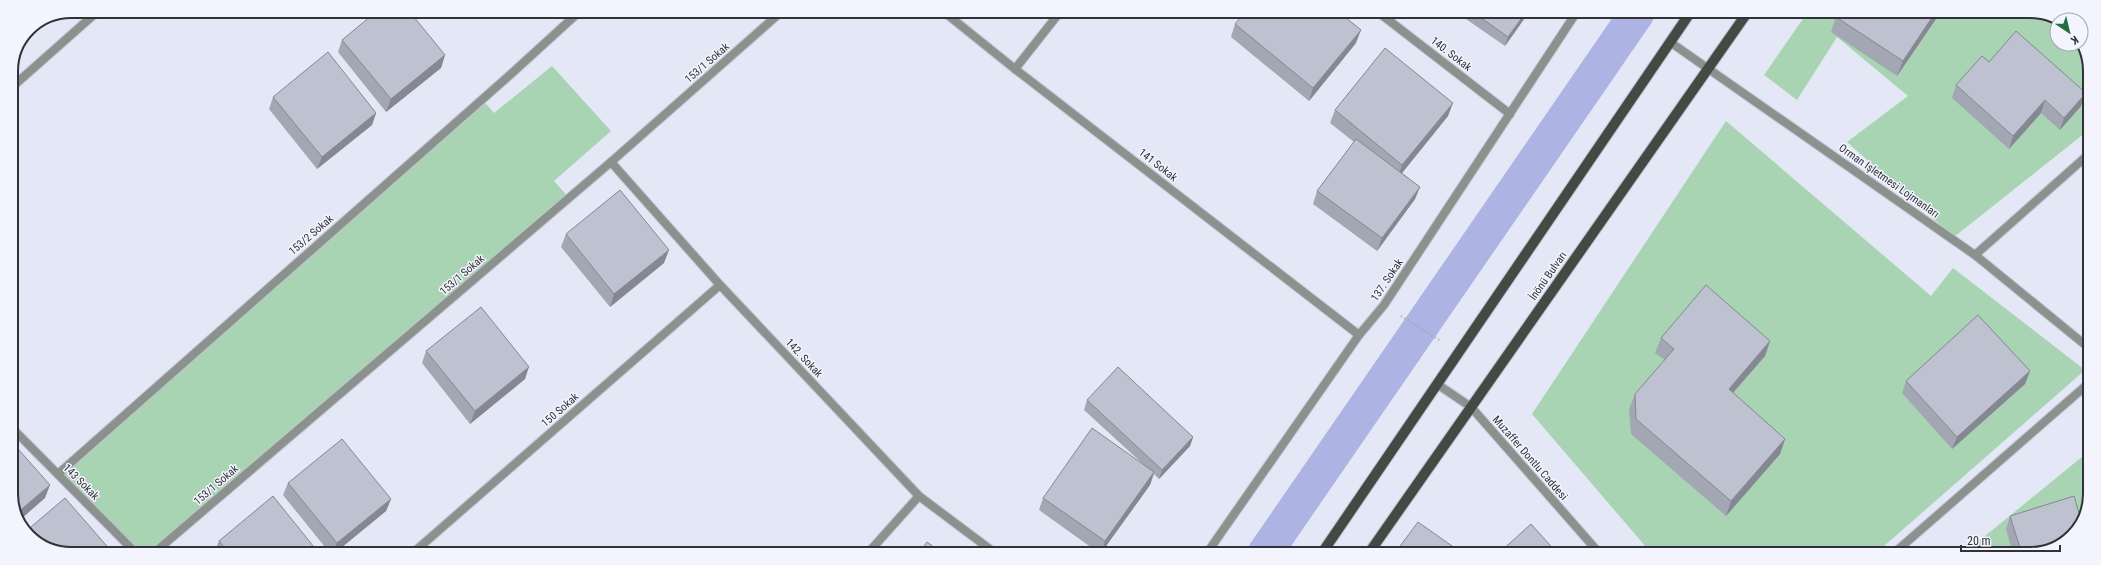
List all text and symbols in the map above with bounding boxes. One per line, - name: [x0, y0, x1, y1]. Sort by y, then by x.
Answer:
- north arrow: [2049, 12, 2089, 52]
- text: K: [2067, 33, 2081, 47]
- street label: 140. Sokak: [1428, 34, 1474, 74]
- street label: 153/1 Sokak: [682, 40, 732, 86]
- street label: Orman Işletmesi Lojmanları: [1836, 141, 1942, 221]
- street label: 141 Sokak: [1136, 146, 1180, 184]
- street label: 153/2 Sokak: [286, 212, 336, 258]
- street label: İnönü Bulvarı: [1526, 249, 1570, 303]
- street label: 153/1 Sokak: [437, 252, 487, 298]
- street label: 137. Sokak: [1368, 256, 1406, 304]
- street label: 142. Sokak: [783, 336, 825, 380]
- street label: 150 Sokak: [539, 390, 581, 430]
- street label: Muzaffer Dontlu Caddesi: [1490, 413, 1570, 503]
- street label: 143 Sokak: [60, 461, 102, 503]
- street label: 153/1 Sokak: [191, 462, 241, 508]
- scale bar: [1961, 527, 2060, 553]
- text: 20 m: [1967, 534, 1991, 548]

